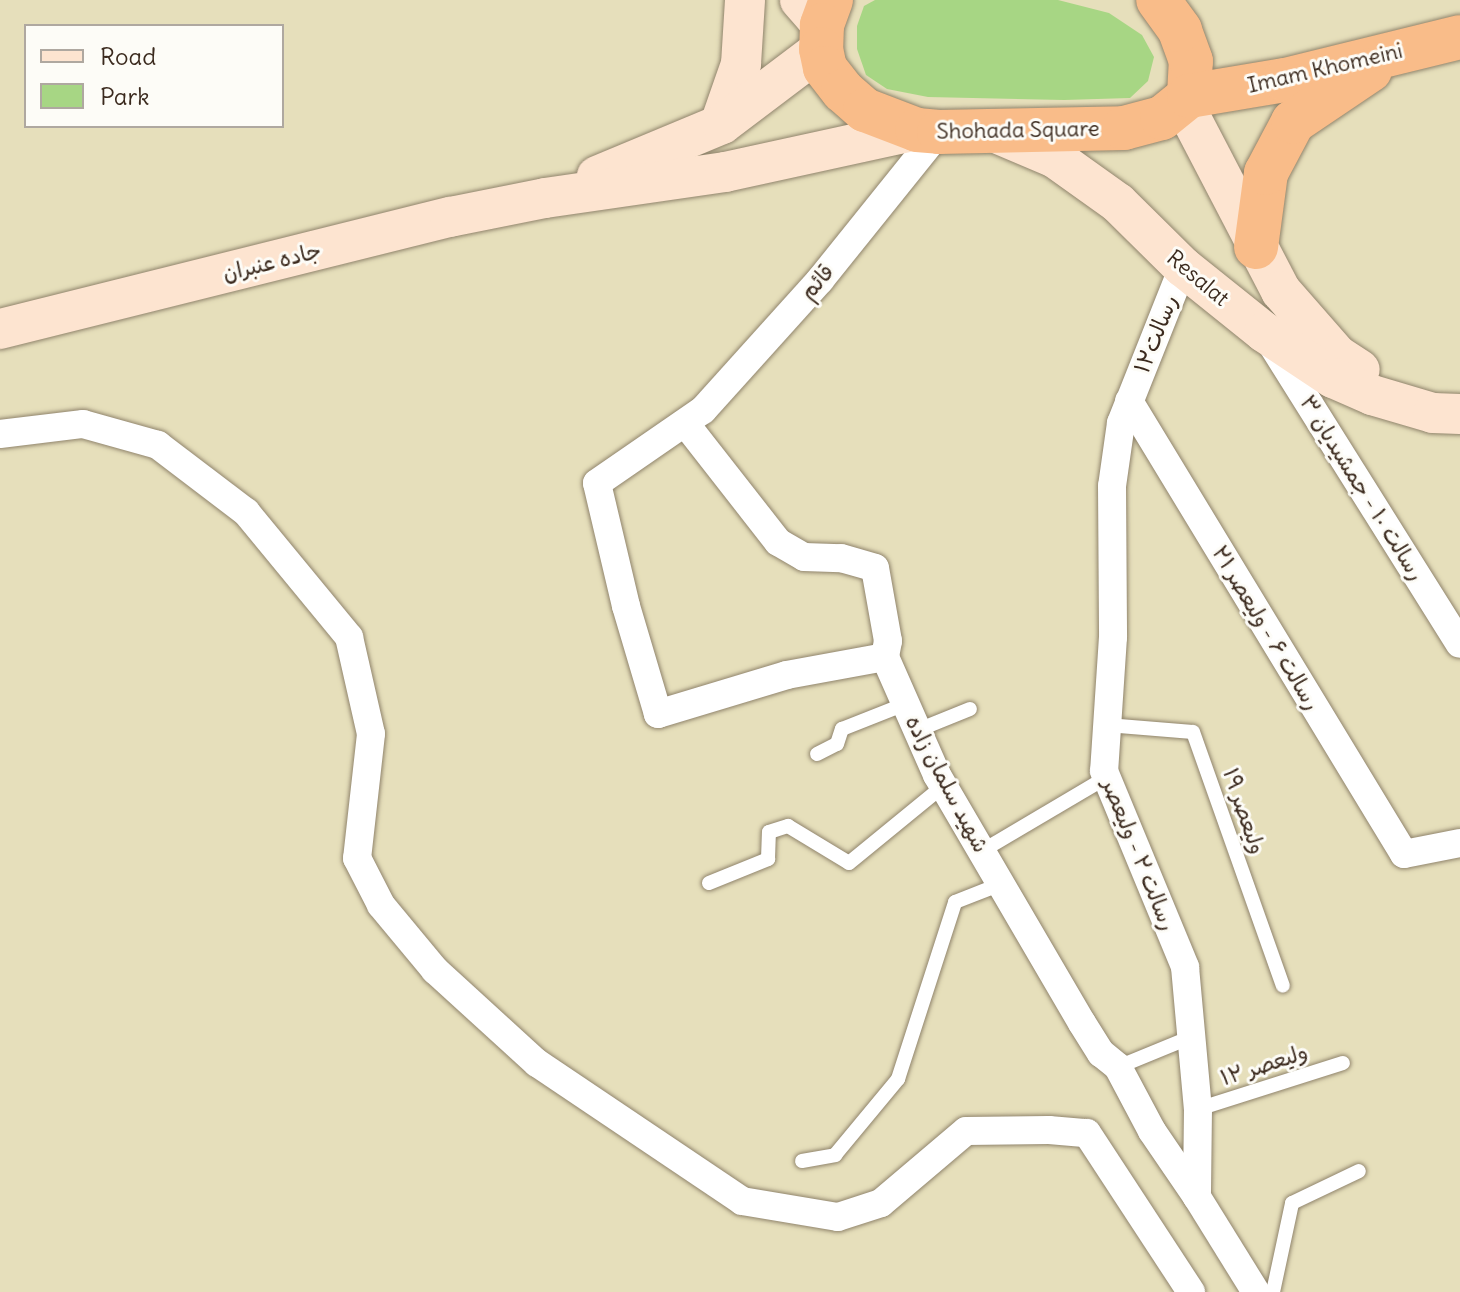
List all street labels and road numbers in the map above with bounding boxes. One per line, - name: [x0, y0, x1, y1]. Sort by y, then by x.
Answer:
- street label: Imam Khomeini: [1245, 37, 1405, 99]
- street label: Shohada Square: [936, 115, 1100, 145]
- street label: جاده عنبران: [220, 237, 324, 287]
- street label: Resalat: [1162, 244, 1234, 312]
- street label: قائم: [794, 259, 840, 305]
- street label: رسالت۱۲: [1128, 291, 1184, 377]
- street label: رسالت ۱۰ - جمشیدیان ۳: [1294, 390, 1430, 586]
- street label: رسالت ۶ - ولیعصر ۲۱: [1206, 541, 1326, 715]
- street label: شهید سلمان زاده: [900, 711, 994, 857]
- street label: ولیعصر ۱۹: [1217, 765, 1271, 857]
- street label: رسالت ۲ - ولیعصر: [1097, 775, 1181, 935]
- street label: ولیعصر ۱۲: [1217, 1039, 1311, 1091]

